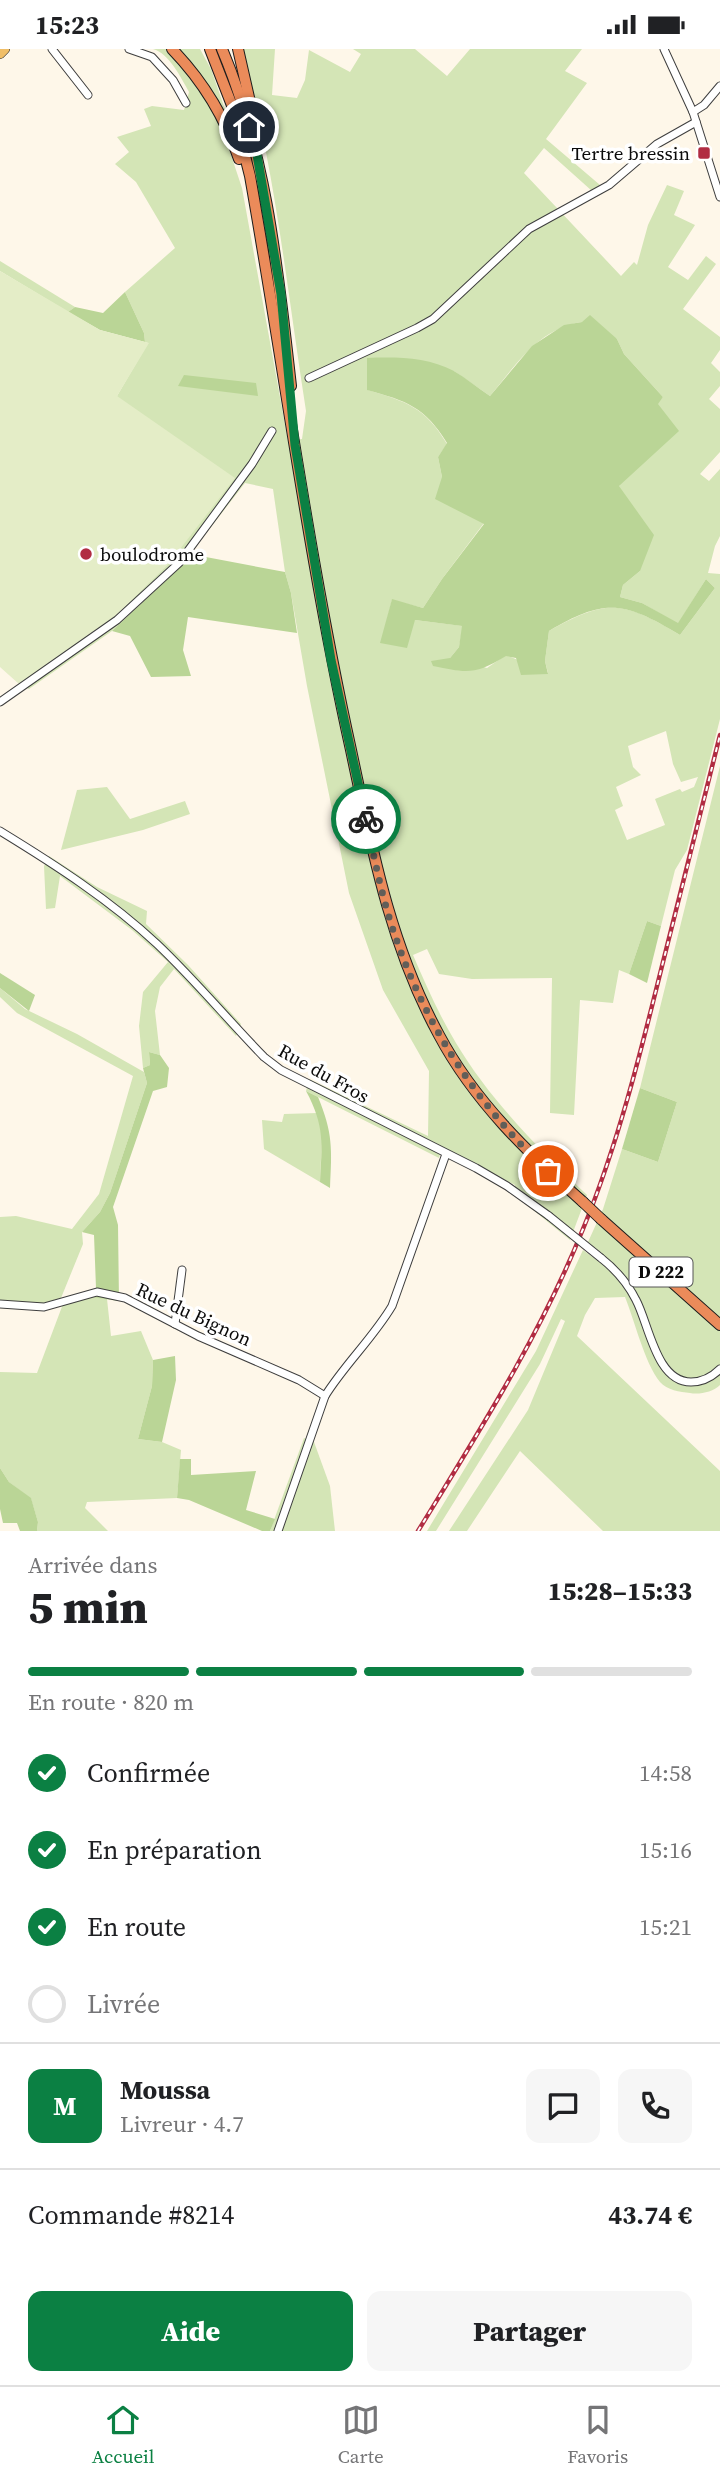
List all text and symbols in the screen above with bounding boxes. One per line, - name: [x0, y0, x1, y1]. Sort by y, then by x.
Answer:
- text: 15:23: [35, 7, 99, 43]
- pin: [219, 97, 279, 157]
- icon: home: [230, 108, 268, 146]
- place label: Tertre bressin: [571, 140, 690, 166]
- marker: Tertre bressin: [696, 145, 712, 161]
- place label: boulodrome: [100, 541, 204, 567]
- marker: boulodrome: [78, 546, 94, 562]
- courier: [331, 784, 401, 854]
- icon: bike: [347, 800, 385, 838]
- street label: Rue du Fros: [274, 1037, 374, 1109]
- pin: [518, 1141, 578, 1201]
- icon: bag: [529, 1152, 567, 1190]
- road number: D 222: [630, 1257, 692, 1287]
- street label: Rue du Bignon: [132, 1276, 256, 1352]
- text: Arrivée dans: [28, 1549, 158, 1581]
- text: 15:28–15:33: [548, 1573, 692, 1609]
- text: 5 min: [28, 1575, 148, 1638]
- text: En route · 820 m: [28, 1686, 194, 1718]
- icon: check: [28, 1754, 66, 1792]
- text: Confirmée: [87, 1755, 210, 1791]
- text: 14:58: [639, 1757, 692, 1789]
- icon: check: [28, 1831, 66, 1869]
- text: En préparation: [87, 1832, 262, 1868]
- text: 15:16: [639, 1834, 692, 1866]
- icon: check: [28, 1908, 66, 1946]
- text: En route: [87, 1909, 186, 1945]
- text: 15:21: [639, 1911, 692, 1943]
- text: Livrée: [87, 1986, 160, 2022]
- button: chat: [526, 2069, 600, 2143]
- button: phone: [618, 2069, 692, 2143]
- text: Moussa: [120, 2072, 210, 2108]
- text: M: [53, 2088, 77, 2124]
- text: Livreur · 4.7: [120, 2108, 244, 2140]
- text: Commande #8214: [28, 2197, 234, 2233]
- text: 43.74 €: [608, 2197, 692, 2233]
- button: Aide: [28, 2291, 353, 2371]
- button: Partager: [367, 2291, 692, 2371]
- tab: Accueil: [92, 2401, 154, 2469]
- tab: Carte: [338, 2401, 384, 2469]
- tab: Favoris: [567, 2401, 628, 2469]

